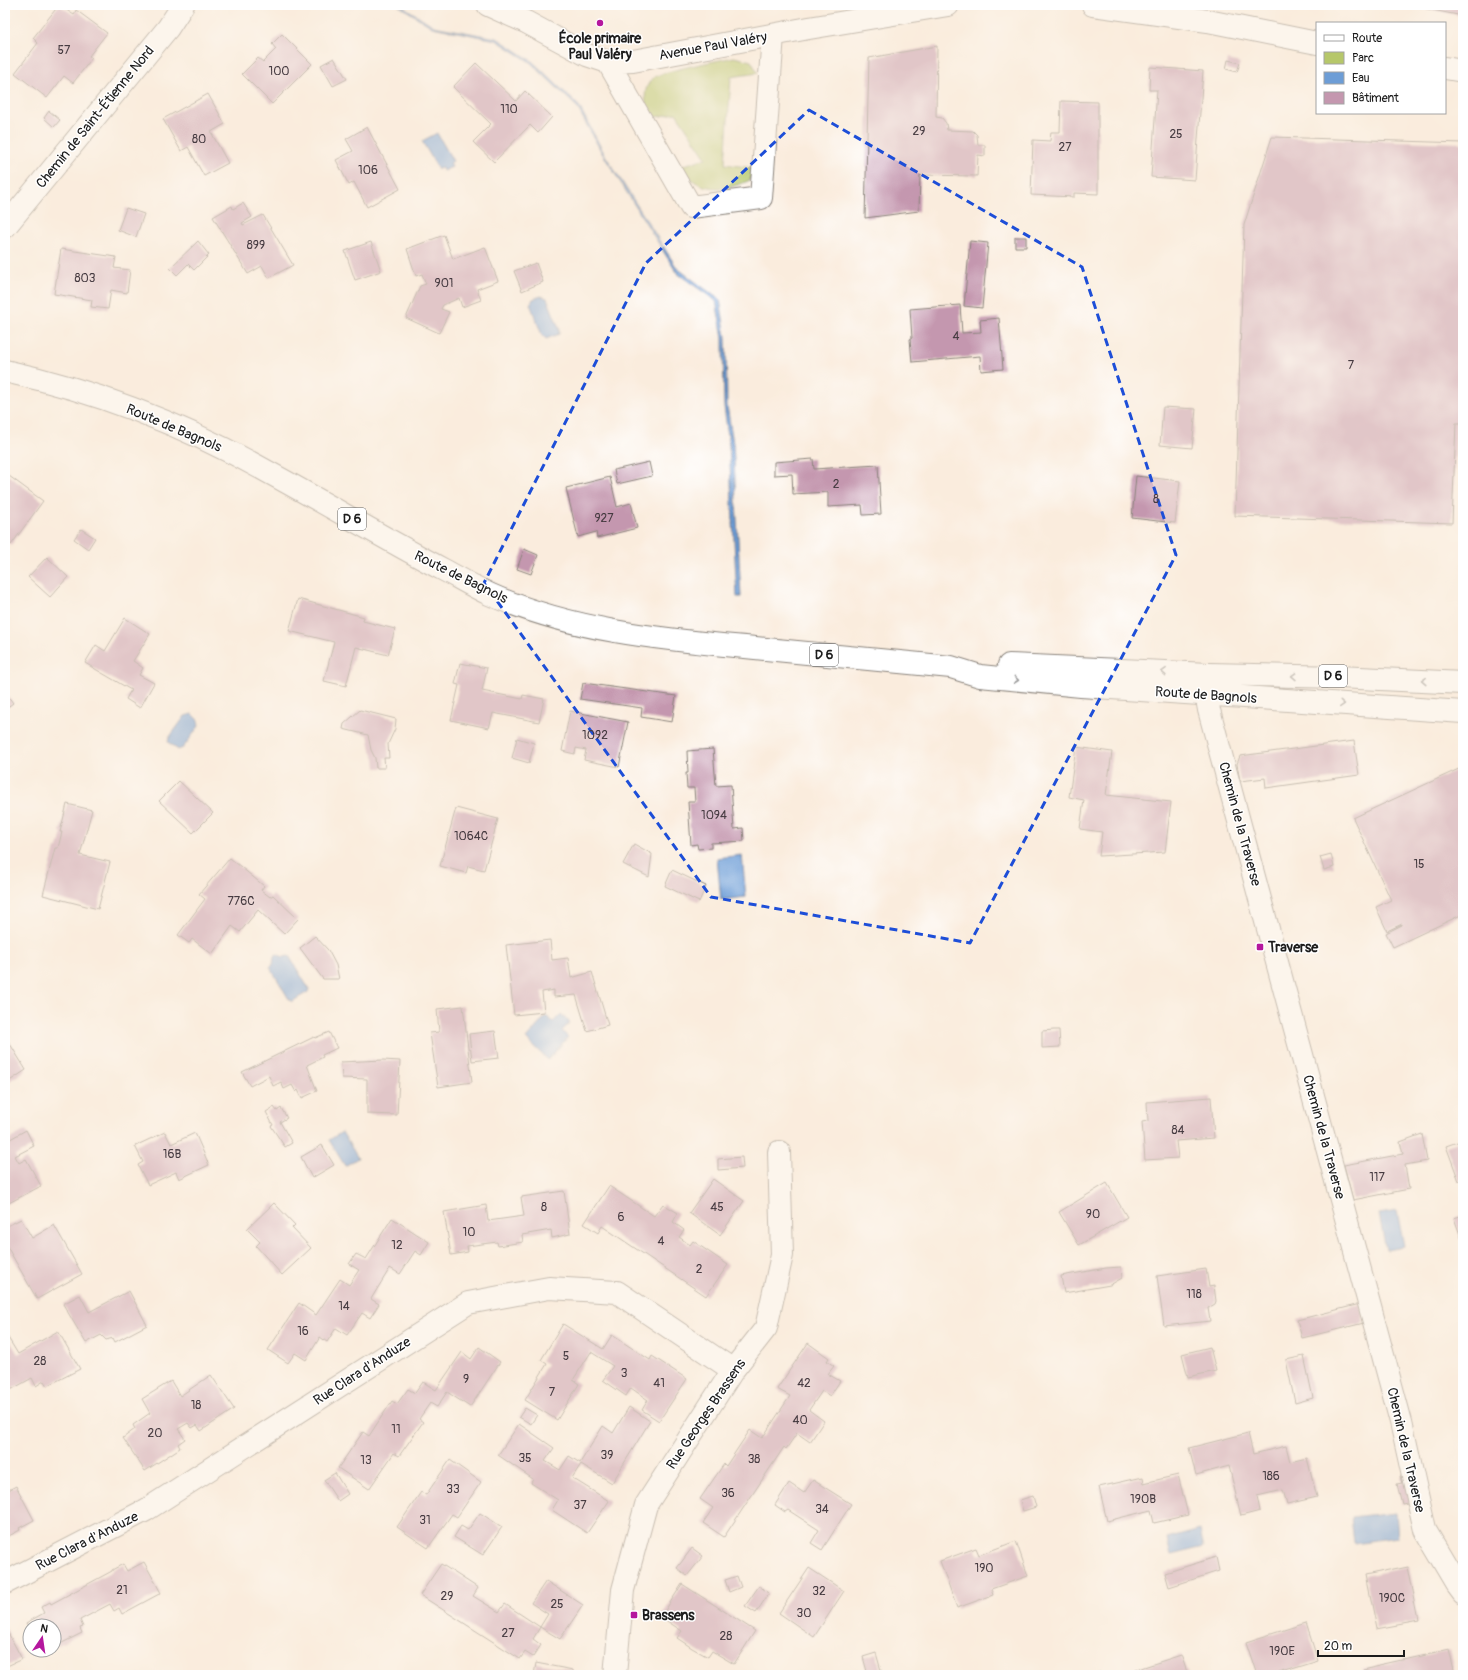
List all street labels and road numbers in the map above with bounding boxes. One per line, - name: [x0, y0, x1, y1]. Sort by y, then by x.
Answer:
- street label: Avenue Paul Valéry: [658, 28, 768, 64]
- street label: Chemin de Saint-Étienne Nord: [32, 42, 158, 192]
- street label: Route de Bagnols: [124, 400, 225, 456]
- road number: D 6: [338, 508, 366, 530]
- street label: Route de Bagnols: [411, 547, 511, 607]
- road number: D 6: [810, 644, 838, 666]
- road number: D 6: [1319, 665, 1347, 687]
- street label: Route de Bagnols: [1155, 683, 1258, 707]
- street label: Chemin de la Traverse: [1215, 760, 1265, 888]
- street label: Chemin de la Traverse: [1299, 1073, 1349, 1201]
- street label: Rue Clara d'Anduze: [310, 1333, 414, 1409]
- street label: Rue Georges Brassens: [663, 1355, 750, 1472]
- street label: Chemin de la Traverse: [1383, 1386, 1429, 1514]
- street label: Rue Clara d'Anduze: [33, 1508, 141, 1574]

